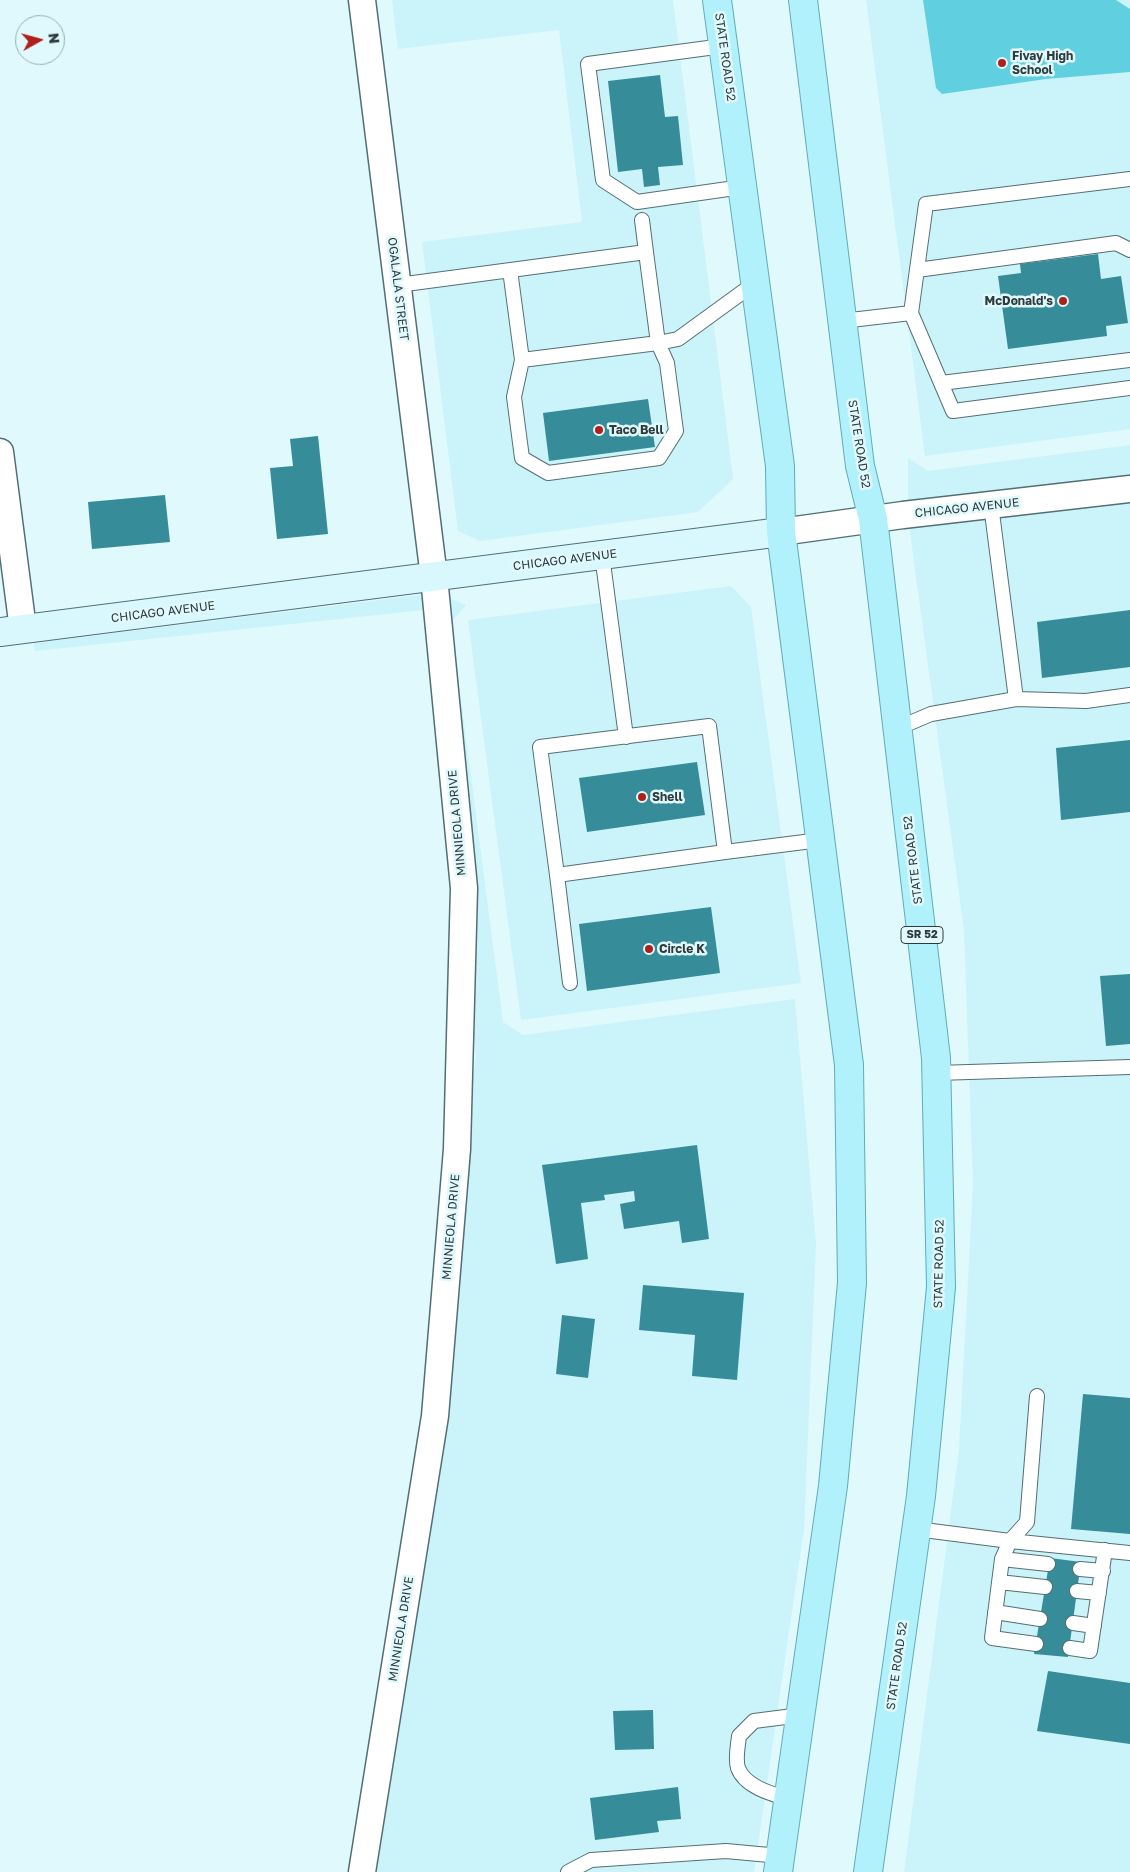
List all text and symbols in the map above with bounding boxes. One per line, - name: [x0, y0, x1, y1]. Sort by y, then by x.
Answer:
- street label: STATE ROAD 52: [712, 12, 738, 102]
- north arrow: [15, 15, 65, 65]
- text: N: [45, 32, 63, 45]
- place label: Fivay High School: [1012, 49, 1073, 77]
- marker: Fivay High School: [996, 57, 1008, 69]
- street label: OGALALA STREET: [385, 237, 411, 341]
- place label: McDonald's: [984, 294, 1053, 308]
- marker: McDonald's: [1057, 295, 1069, 307]
- street label: STATE ROAD 52: [845, 399, 873, 489]
- place label: Taco Bell: [609, 423, 663, 437]
- marker: Taco Bell: [593, 424, 605, 436]
- street label: CHICAGO AVENUE: [914, 495, 1020, 521]
- street label: CHICAGO AVENUE: [512, 546, 618, 574]
- street label: CHICAGO AVENUE: [110, 598, 216, 626]
- street label: MINNIEOLA DRIVE: [445, 769, 469, 877]
- place label: Shell: [652, 790, 682, 804]
- marker: Shell: [636, 791, 648, 803]
- street label: STATE ROAD 52: [900, 815, 926, 905]
- road number: SR 52: [901, 926, 943, 944]
- place label: Circle K: [659, 942, 705, 956]
- marker: Circle K: [643, 943, 655, 955]
- street label: MINNIEOLA DRIVE: [439, 1173, 463, 1281]
- street label: STATE ROAD 52: [931, 1219, 947, 1309]
- street label: MINNIEOLA DRIVE: [386, 1575, 416, 1683]
- street label: STATE ROAD 52: [884, 1621, 910, 1711]

